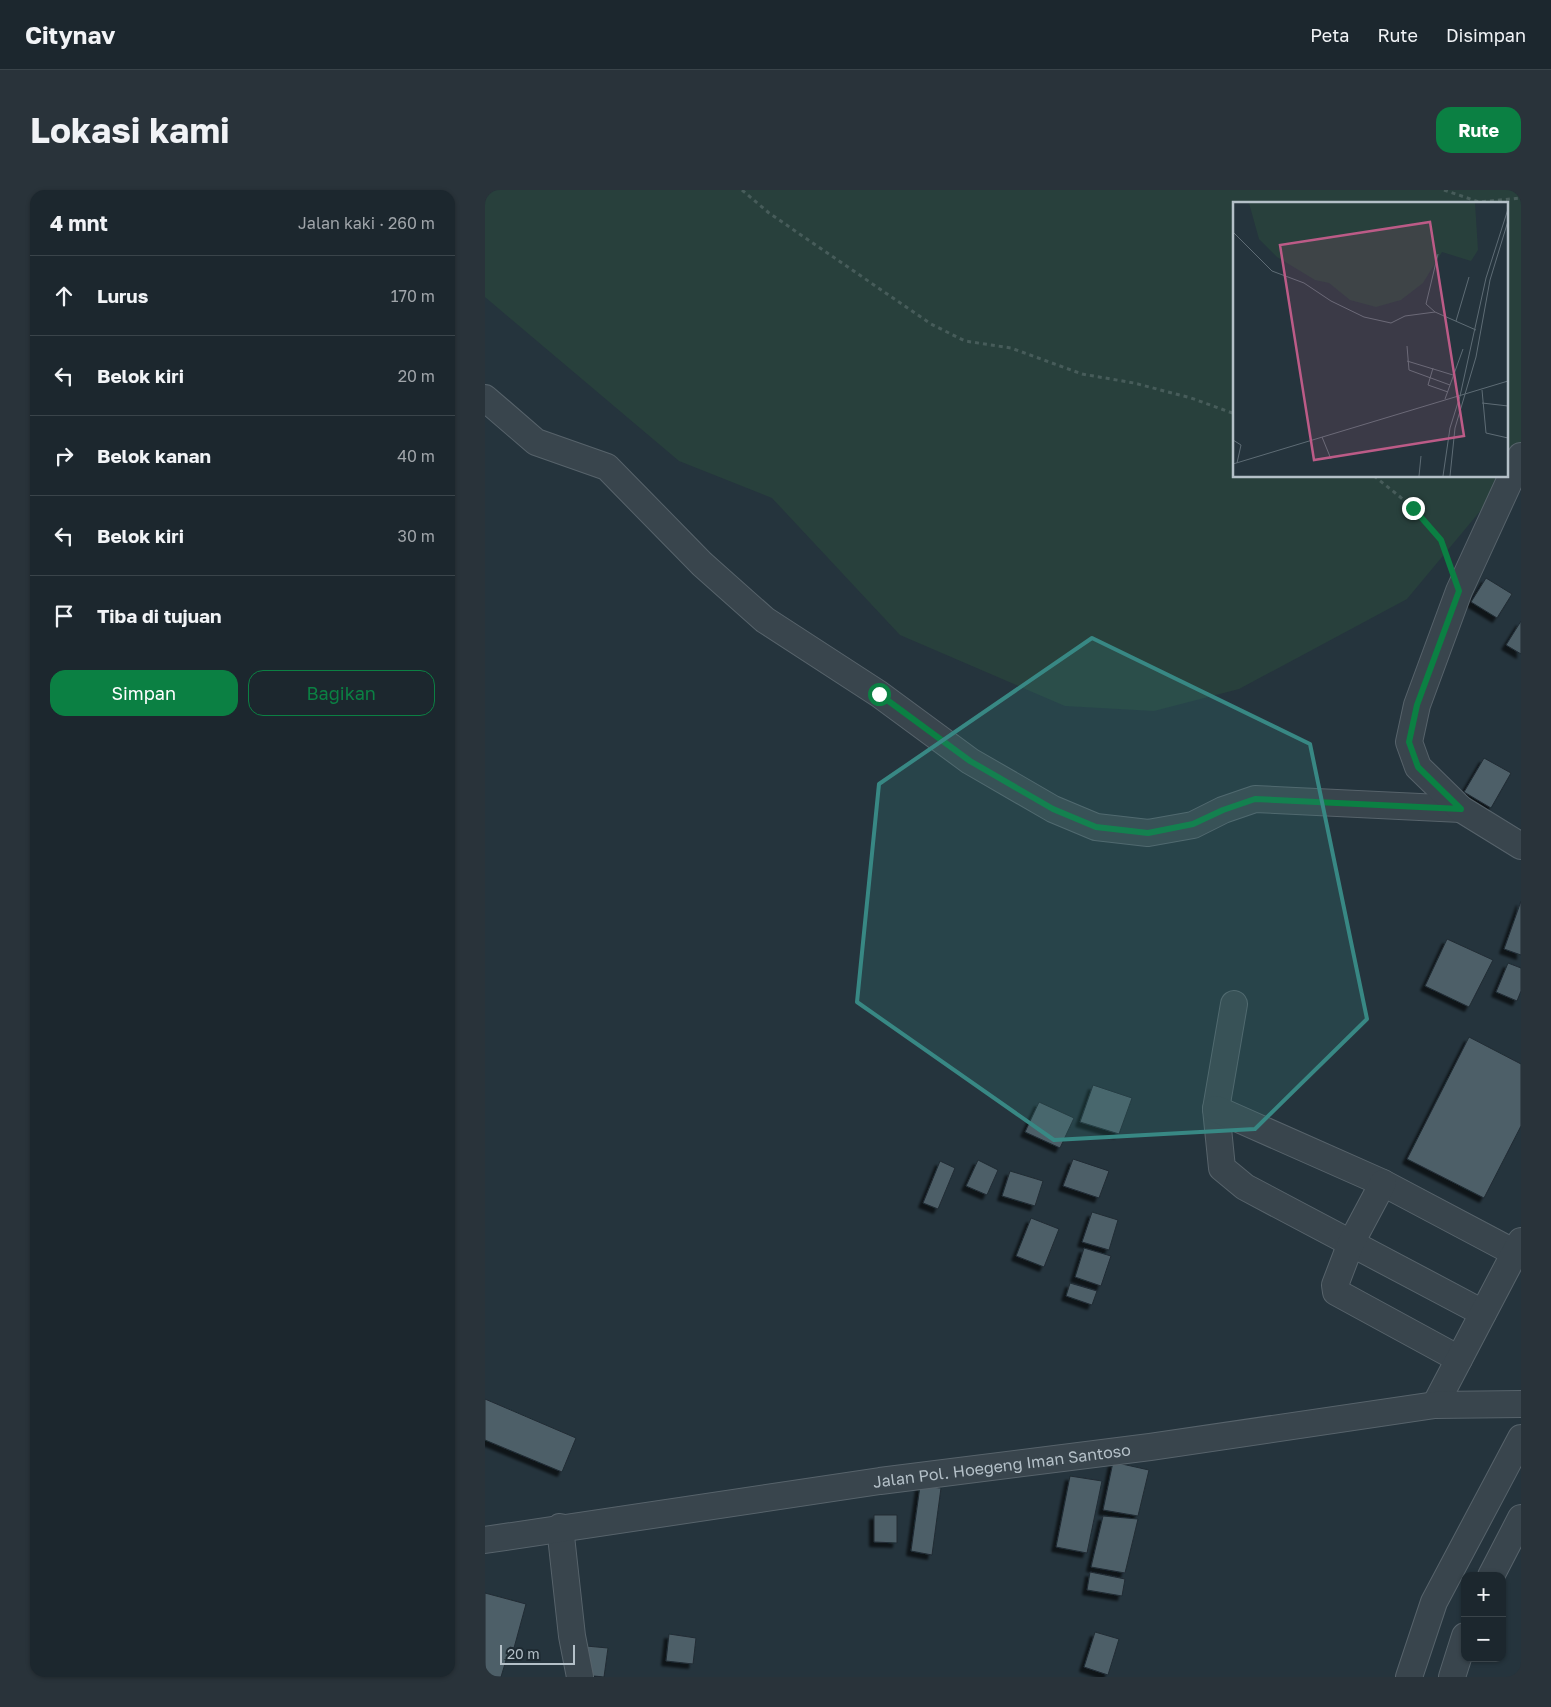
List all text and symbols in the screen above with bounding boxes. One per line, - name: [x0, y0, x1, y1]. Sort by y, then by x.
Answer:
- text: Citynav: [25, 20, 115, 49]
- text: Peta: [1310, 24, 1350, 46]
- text: Rute: [1378, 24, 1418, 46]
- text: Disimpan: [1446, 24, 1526, 46]
- button: Rute: [1436, 107, 1521, 153]
- text: Lokasi kami: [30, 109, 230, 151]
- inset map: [1233, 202, 1509, 478]
- text: 4 mnt: [50, 210, 108, 236]
- text: Jalan kaki · 260 m: [298, 213, 435, 233]
- icon: ahead: [50, 282, 78, 310]
- text: Lurus: [97, 284, 148, 307]
- text: 170 m: [391, 286, 435, 306]
- icon: left: [50, 362, 78, 390]
- text: Belok kiri: [97, 364, 184, 387]
- text: 20 m: [398, 366, 435, 386]
- icon: right: [50, 442, 78, 470]
- text: Belok kanan: [97, 444, 211, 467]
- text: 40 m: [397, 446, 435, 466]
- route end: [1402, 497, 1425, 520]
- icon: left: [50, 522, 78, 550]
- text: Belok kiri: [97, 524, 184, 547]
- text: 30 m: [398, 526, 435, 546]
- icon: arrive: [50, 602, 78, 630]
- text: Tiba di tujuan: [97, 604, 222, 627]
- button: Simpan: [50, 670, 238, 716]
- button: Bagikan: [248, 670, 435, 716]
- route start: [868, 683, 891, 706]
- street label: Jalan Pol. Hoegeng Iman Santoso: [871, 1440, 1132, 1492]
- map controls: [1461, 1572, 1506, 1662]
- button: +: [1461, 1572, 1506, 1617]
- button: −: [1461, 1617, 1506, 1662]
- scale bar: [500, 1642, 575, 1665]
- text: 20 m: [507, 1645, 540, 1662]

